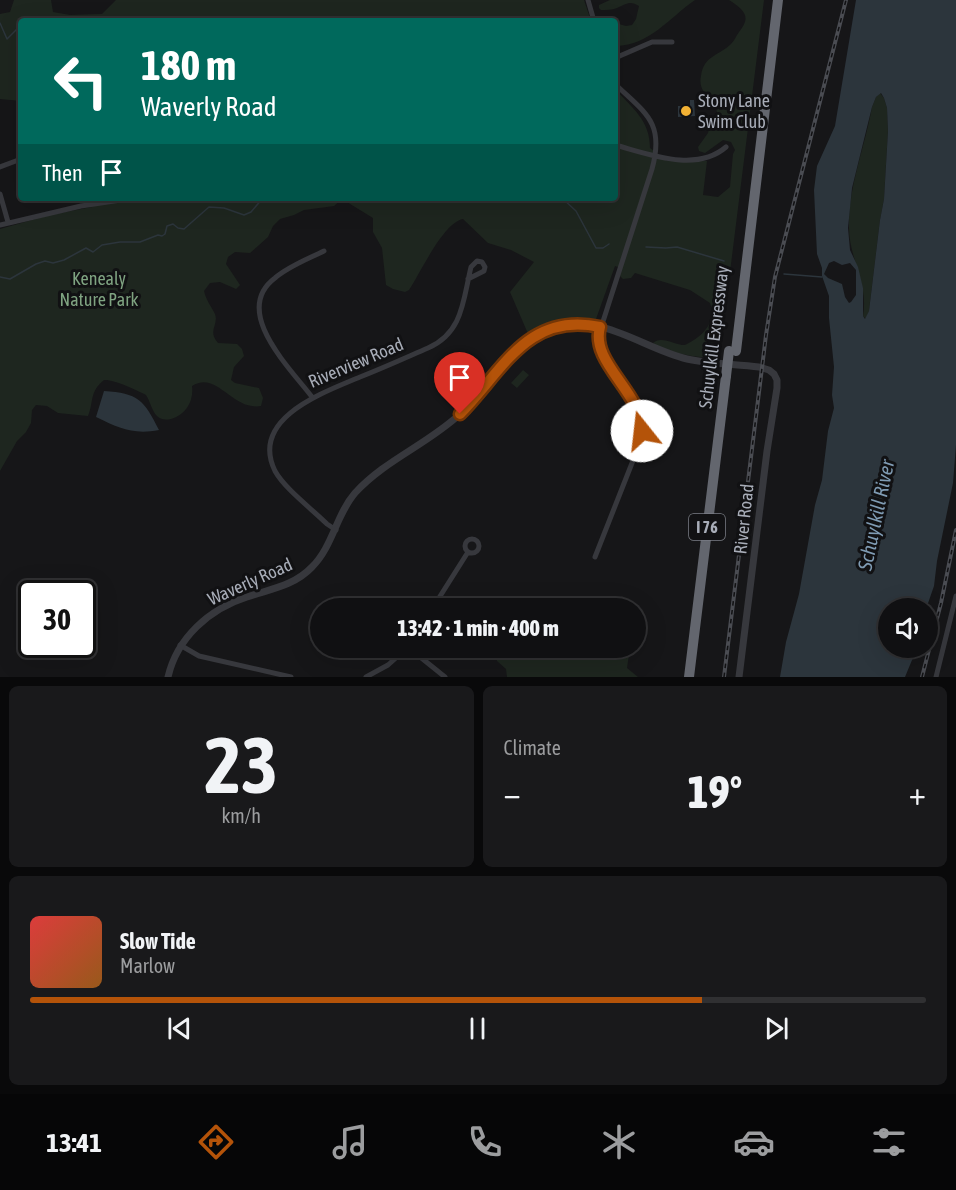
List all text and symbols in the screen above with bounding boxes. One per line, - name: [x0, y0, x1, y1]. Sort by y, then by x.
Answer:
- text: 180 m: [141, 41, 236, 89]
- icon: left: [42, 42, 120, 120]
- place label: Stony Lane Swim Club: [698, 90, 770, 132]
- text: Waverly Road: [141, 91, 277, 122]
- marker: Stony Lane Swim Club: [679, 104, 693, 118]
- icon: arrive: [95, 156, 128, 189]
- text: Then: [42, 160, 83, 186]
- street label: Schuylkill Expressway: [694, 265, 733, 409]
- park label: Kenealy Nature Park: [60, 268, 139, 310]
- street label: Riverview Road: [305, 333, 406, 392]
- pin: [434, 352, 485, 414]
- icon: arrive: [443, 361, 476, 394]
- position arrow: [610, 399, 674, 463]
- water label: Schuylkill River: [852, 456, 899, 573]
- street label: River Road: [729, 483, 758, 555]
- road number: I 76: [689, 514, 725, 540]
- street label: Waverly Road: [204, 554, 295, 610]
- speed limit sign: 30: [18, 580, 96, 658]
- map controls: [878, 598, 938, 658]
- button: sound: [878, 598, 938, 658]
- text: 13:42 · 1 min · 400 m: [397, 615, 559, 641]
- text: 23: [205, 720, 278, 810]
- text: Climate: [504, 736, 561, 759]
- text: 19°: [687, 766, 742, 818]
- text: −: [504, 774, 521, 812]
- text: +: [909, 774, 926, 812]
- text: km/h: [221, 804, 261, 827]
- text: Slow Tide: [120, 928, 196, 954]
- text: Marlow: [120, 954, 175, 977]
- icon: previous: [163, 1012, 196, 1045]
- icon: pause: [461, 1012, 494, 1045]
- icon: next: [760, 1012, 793, 1045]
- icon: directions: [195, 1121, 237, 1163]
- icon: music: [329, 1121, 371, 1163]
- icon: phone: [464, 1121, 506, 1163]
- icon: climate: [598, 1121, 640, 1163]
- icon: car: [733, 1121, 775, 1163]
- icon: filters: [868, 1121, 910, 1163]
- text: 13:41: [46, 1127, 102, 1158]

